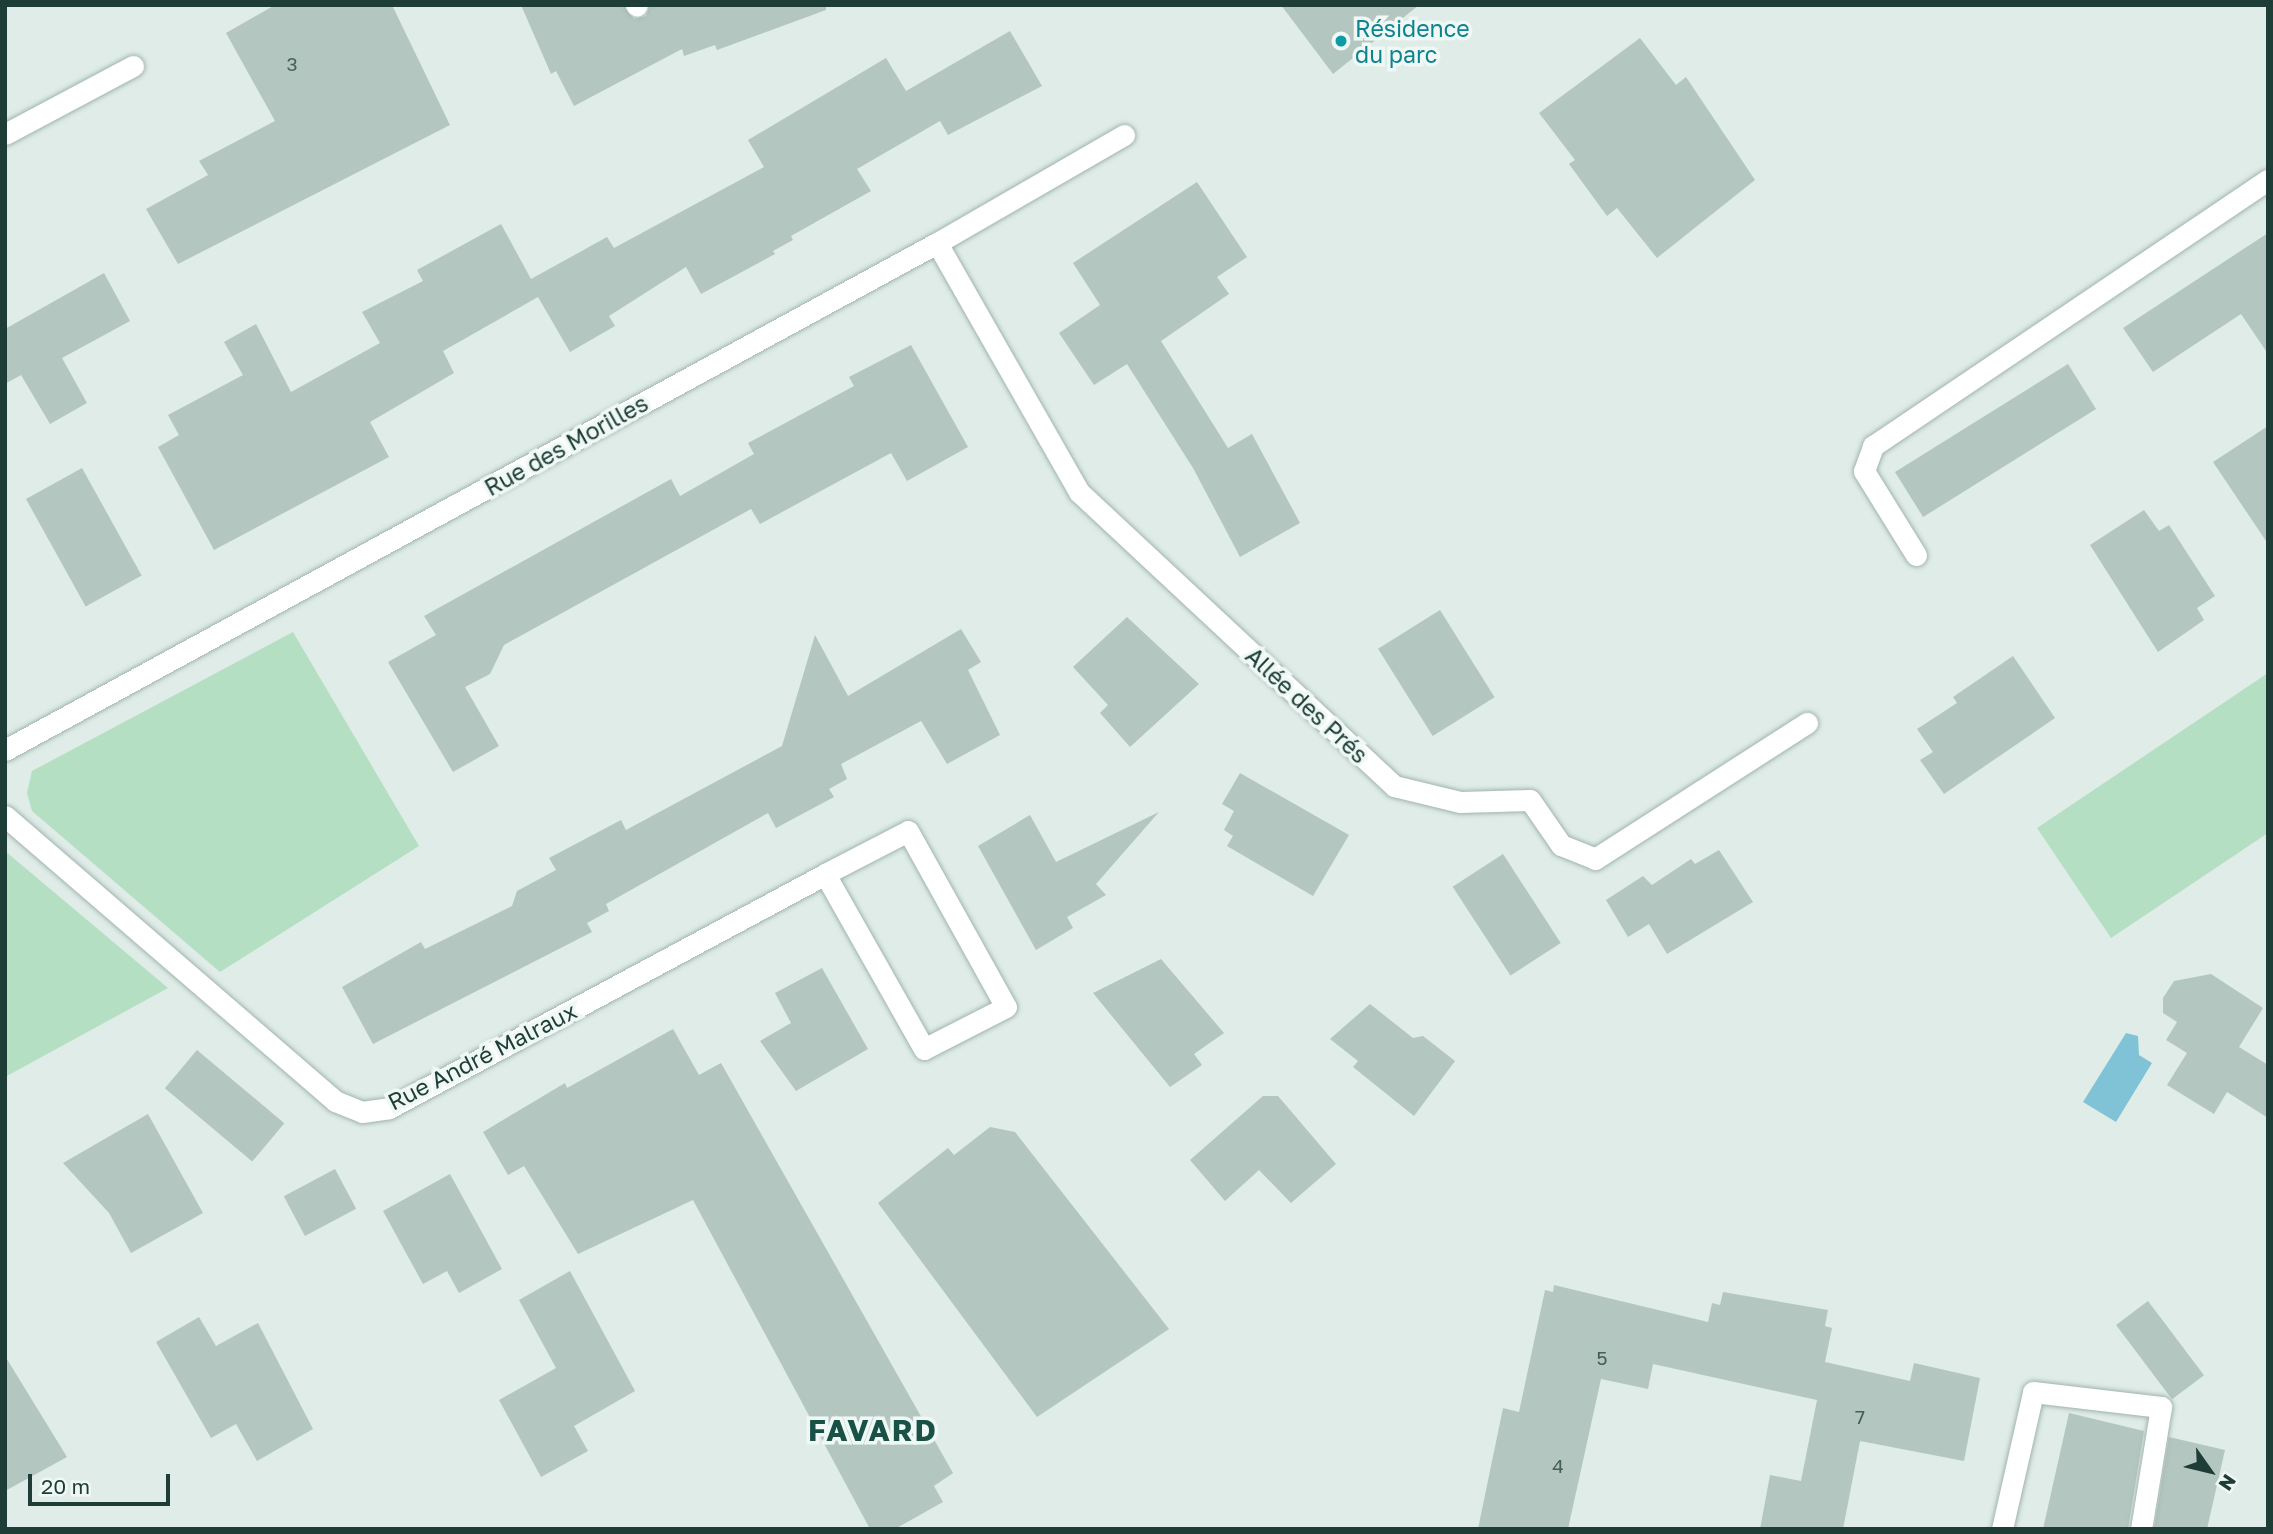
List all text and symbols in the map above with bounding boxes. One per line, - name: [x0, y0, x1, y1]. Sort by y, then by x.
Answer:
- place label: Résidence du parc: [1355, 14, 1470, 68]
- marker: Résidence du parc: [1333, 33, 1349, 49]
- house number: 3: [286, 53, 298, 75]
- street label: Rue des Morilles: [480, 389, 652, 501]
- street label: Allée des Prés: [1240, 641, 1374, 769]
- street label: Rue André Malraux: [383, 996, 581, 1116]
- house number: 5: [1596, 1347, 1608, 1369]
- house number: 7: [1855, 1406, 1865, 1428]
- district label: FAVARD: [809, 1412, 937, 1448]
- north arrow: [2175, 1436, 2245, 1506]
- house number: 4: [1552, 1455, 1564, 1477]
- scale bar: [32, 1460, 173, 1504]
- text: N: [2214, 1471, 2241, 1495]
- text: 20 m: [41, 1473, 90, 1499]

